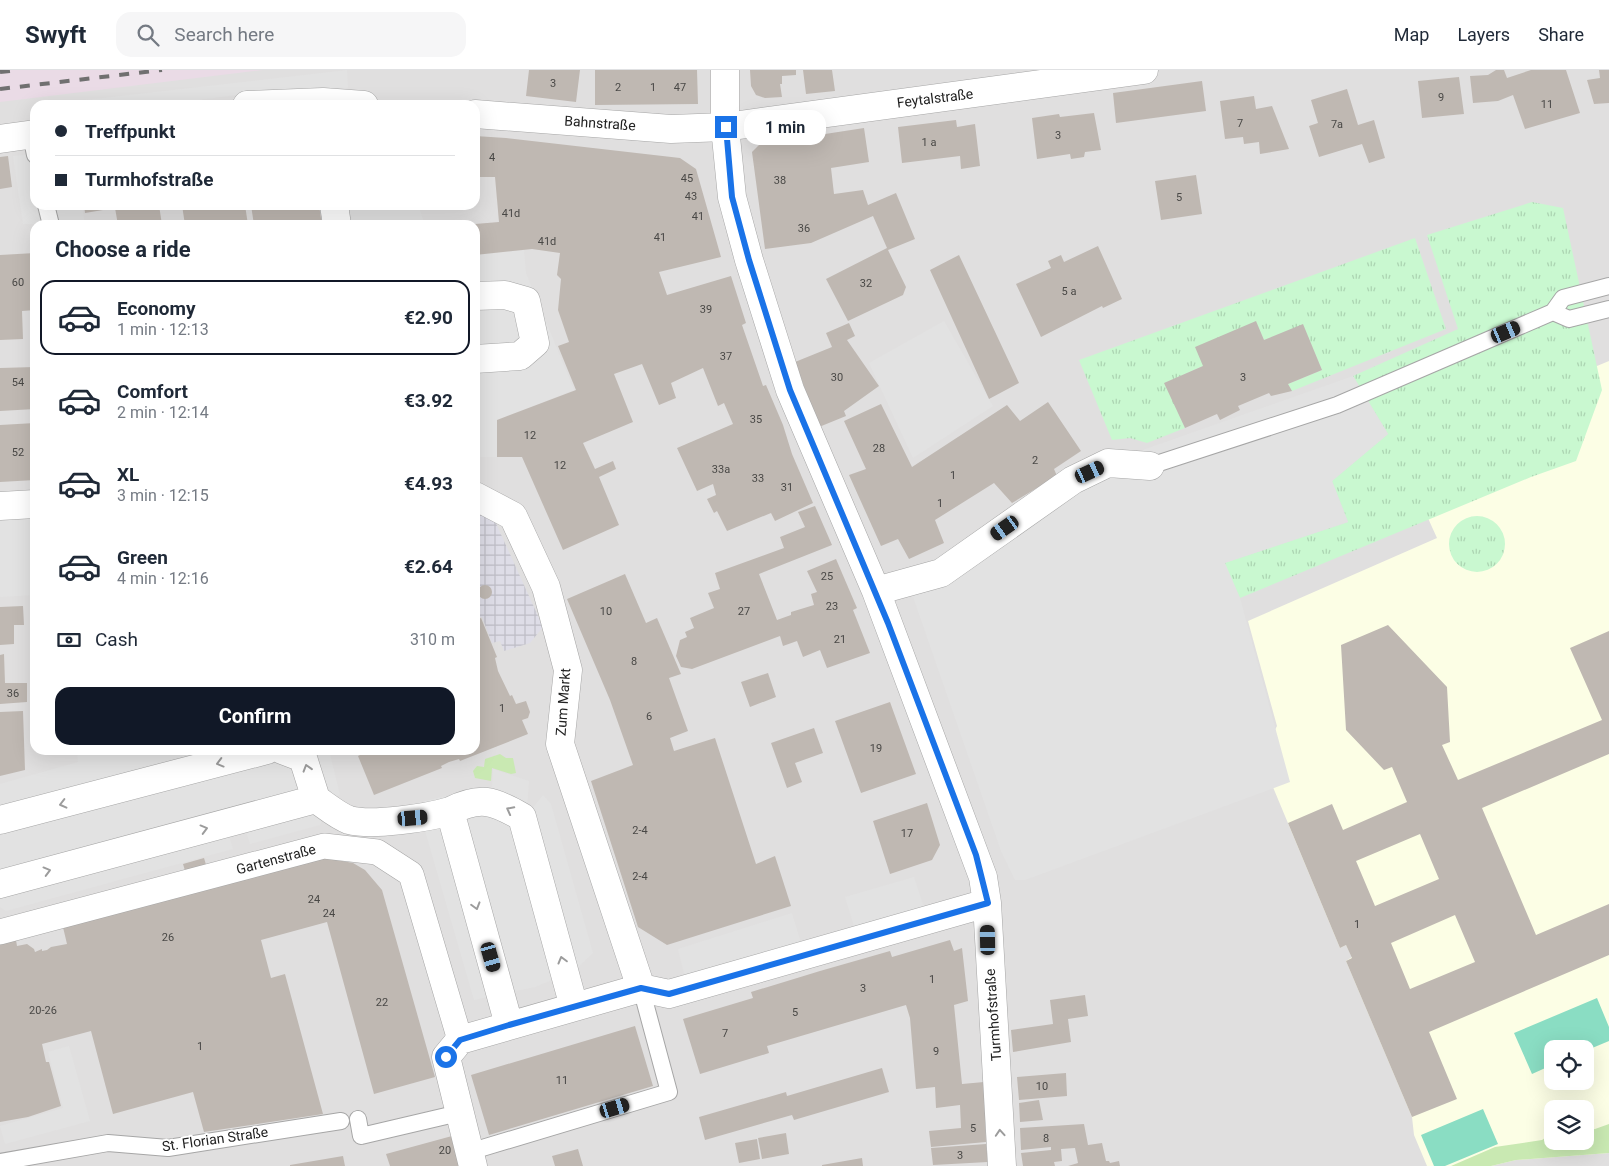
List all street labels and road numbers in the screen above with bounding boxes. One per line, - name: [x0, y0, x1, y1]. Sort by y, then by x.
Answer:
- street label: Feytalstraße: [896, 85, 974, 111]
- street label: Bahnstraße: [564, 113, 636, 133]
- street label: Zum Markt: [553, 667, 573, 736]
- street label: Gartenstraße: [235, 841, 317, 877]
- street label: Turmhofstraße: [982, 968, 1004, 1062]
- street label: St. Florian Straße: [161, 1124, 269, 1154]

